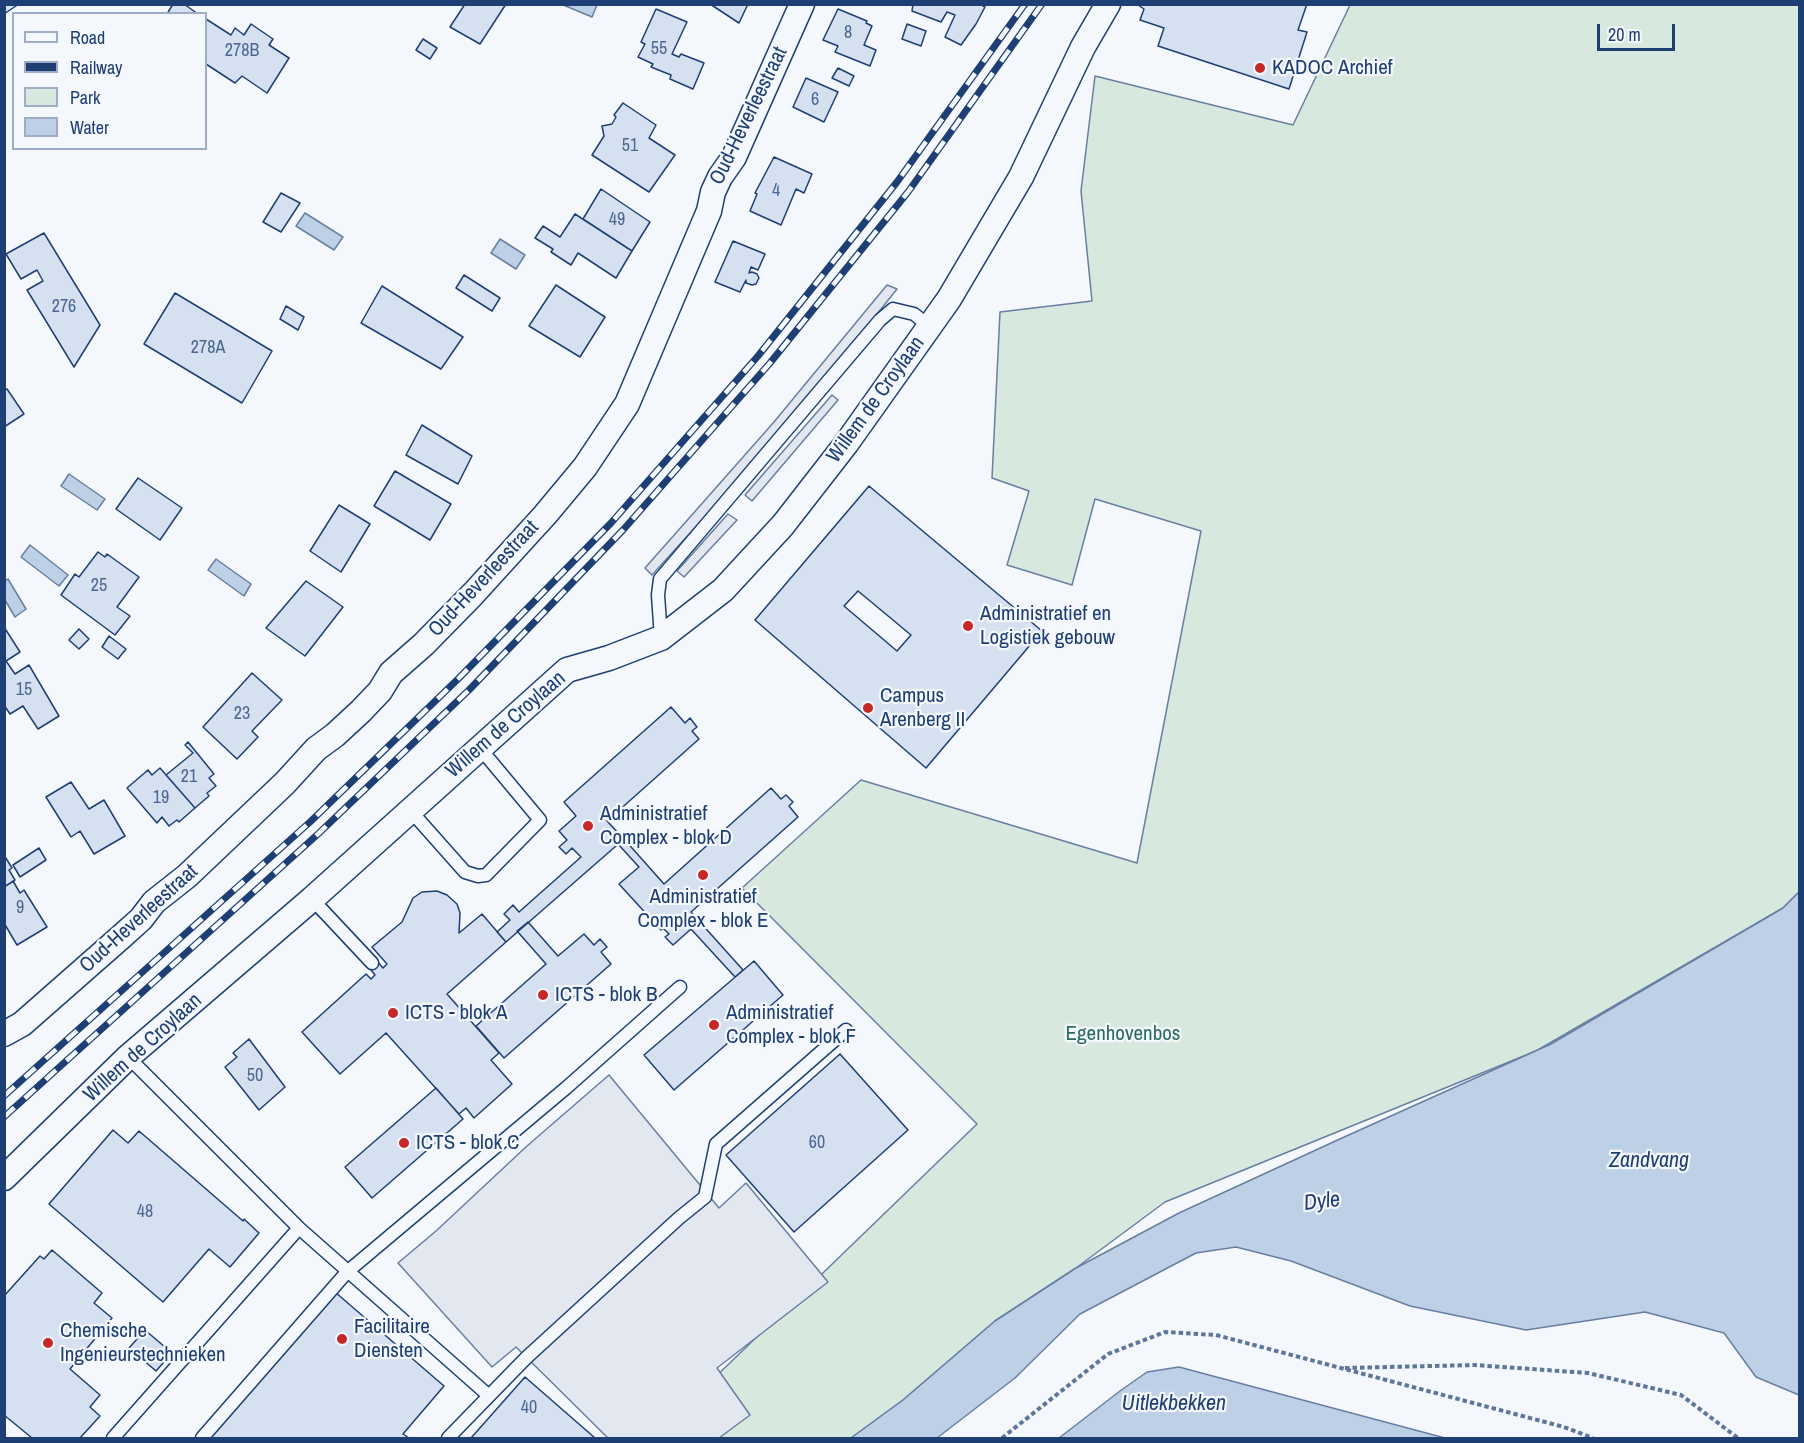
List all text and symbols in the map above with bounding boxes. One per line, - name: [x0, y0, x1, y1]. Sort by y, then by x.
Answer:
- legend: [12, 12, 207, 150]
- scale bar: [1600, 12, 1678, 50]
- house number: 8: [844, 22, 852, 44]
- text: 20 m: [1608, 22, 1641, 47]
- text: Road: [70, 25, 105, 50]
- house number: 55: [651, 38, 667, 60]
- house number: 278B: [225, 40, 259, 62]
- street label: Oud-Heverleestraat: [705, 43, 793, 189]
- text: Railway: [70, 55, 123, 80]
- place label: KADOC Archief: [1272, 55, 1393, 81]
- marker: KADOC Archief: [1253, 61, 1267, 75]
- text: Park: [70, 85, 100, 110]
- house number: 6: [811, 89, 819, 111]
- text: Water: [70, 115, 109, 140]
- house number: 51: [622, 135, 638, 157]
- house number: 4: [772, 180, 780, 202]
- house number: 49: [609, 209, 625, 231]
- house number: 276: [52, 296, 76, 318]
- street label: Willem de Croylaan: [822, 332, 930, 468]
- house number: 278A: [191, 337, 225, 359]
- street label: Oud-Heverleestraat: [424, 515, 544, 643]
- house number: 25: [91, 575, 107, 597]
- place label: Administratief en Logistiek gebouw: [980, 601, 1115, 651]
- marker: Administratief en Logistiek gebouw: [961, 619, 975, 633]
- street label: Willem de Croylaan: [441, 666, 571, 784]
- house number: 15: [16, 679, 32, 701]
- place label: Campus Arenberg II: [880, 683, 965, 733]
- marker: Campus Arenberg II: [861, 701, 875, 715]
- house number: 23: [234, 703, 250, 725]
- house number: 21: [181, 766, 197, 788]
- house number: 19: [153, 787, 169, 809]
- place label: Administratief Complex - blok D: [600, 801, 732, 851]
- marker: Administratief Complex - blok D: [581, 819, 595, 833]
- street label: Oud-Heverleestraat: [75, 859, 203, 979]
- marker: Administratief Complex - blok E: [696, 868, 710, 882]
- place label: Administratief Complex - blok E: [637, 884, 769, 934]
- house number: 9: [16, 897, 24, 919]
- place label: ICTS - blok B: [555, 982, 657, 1008]
- street label: Willem de Croylaan: [79, 988, 207, 1108]
- marker: ICTS - blok B: [536, 988, 550, 1002]
- place label: ICTS - blok A: [405, 1000, 507, 1026]
- place label: Administratief Complex - blok F: [726, 1000, 856, 1050]
- marker: ICTS - blok A: [386, 1006, 400, 1020]
- marker: Administratief Complex - blok F: [707, 1018, 721, 1032]
- park label: Egenhovenbos: [1066, 1021, 1180, 1047]
- house number: 50: [247, 1065, 263, 1087]
- place label: ICTS - blok C: [416, 1130, 519, 1156]
- house number: 60: [809, 1132, 825, 1154]
- marker: ICTS - blok C: [397, 1136, 411, 1150]
- water label: Zandvang: [1609, 1148, 1689, 1174]
- water label: Dyle: [1302, 1187, 1342, 1217]
- house number: 48: [137, 1201, 153, 1223]
- place label: Facilitaire Diensten: [354, 1314, 430, 1364]
- place label: Chemische Ingenieurstechnieken: [60, 1318, 226, 1368]
- marker: Facilitaire Diensten: [335, 1332, 349, 1346]
- marker: Chemische Ingenieurstechnieken: [41, 1336, 55, 1350]
- water label: Uitlekbekken: [1122, 1391, 1226, 1417]
- house number: 40: [521, 1397, 537, 1419]

